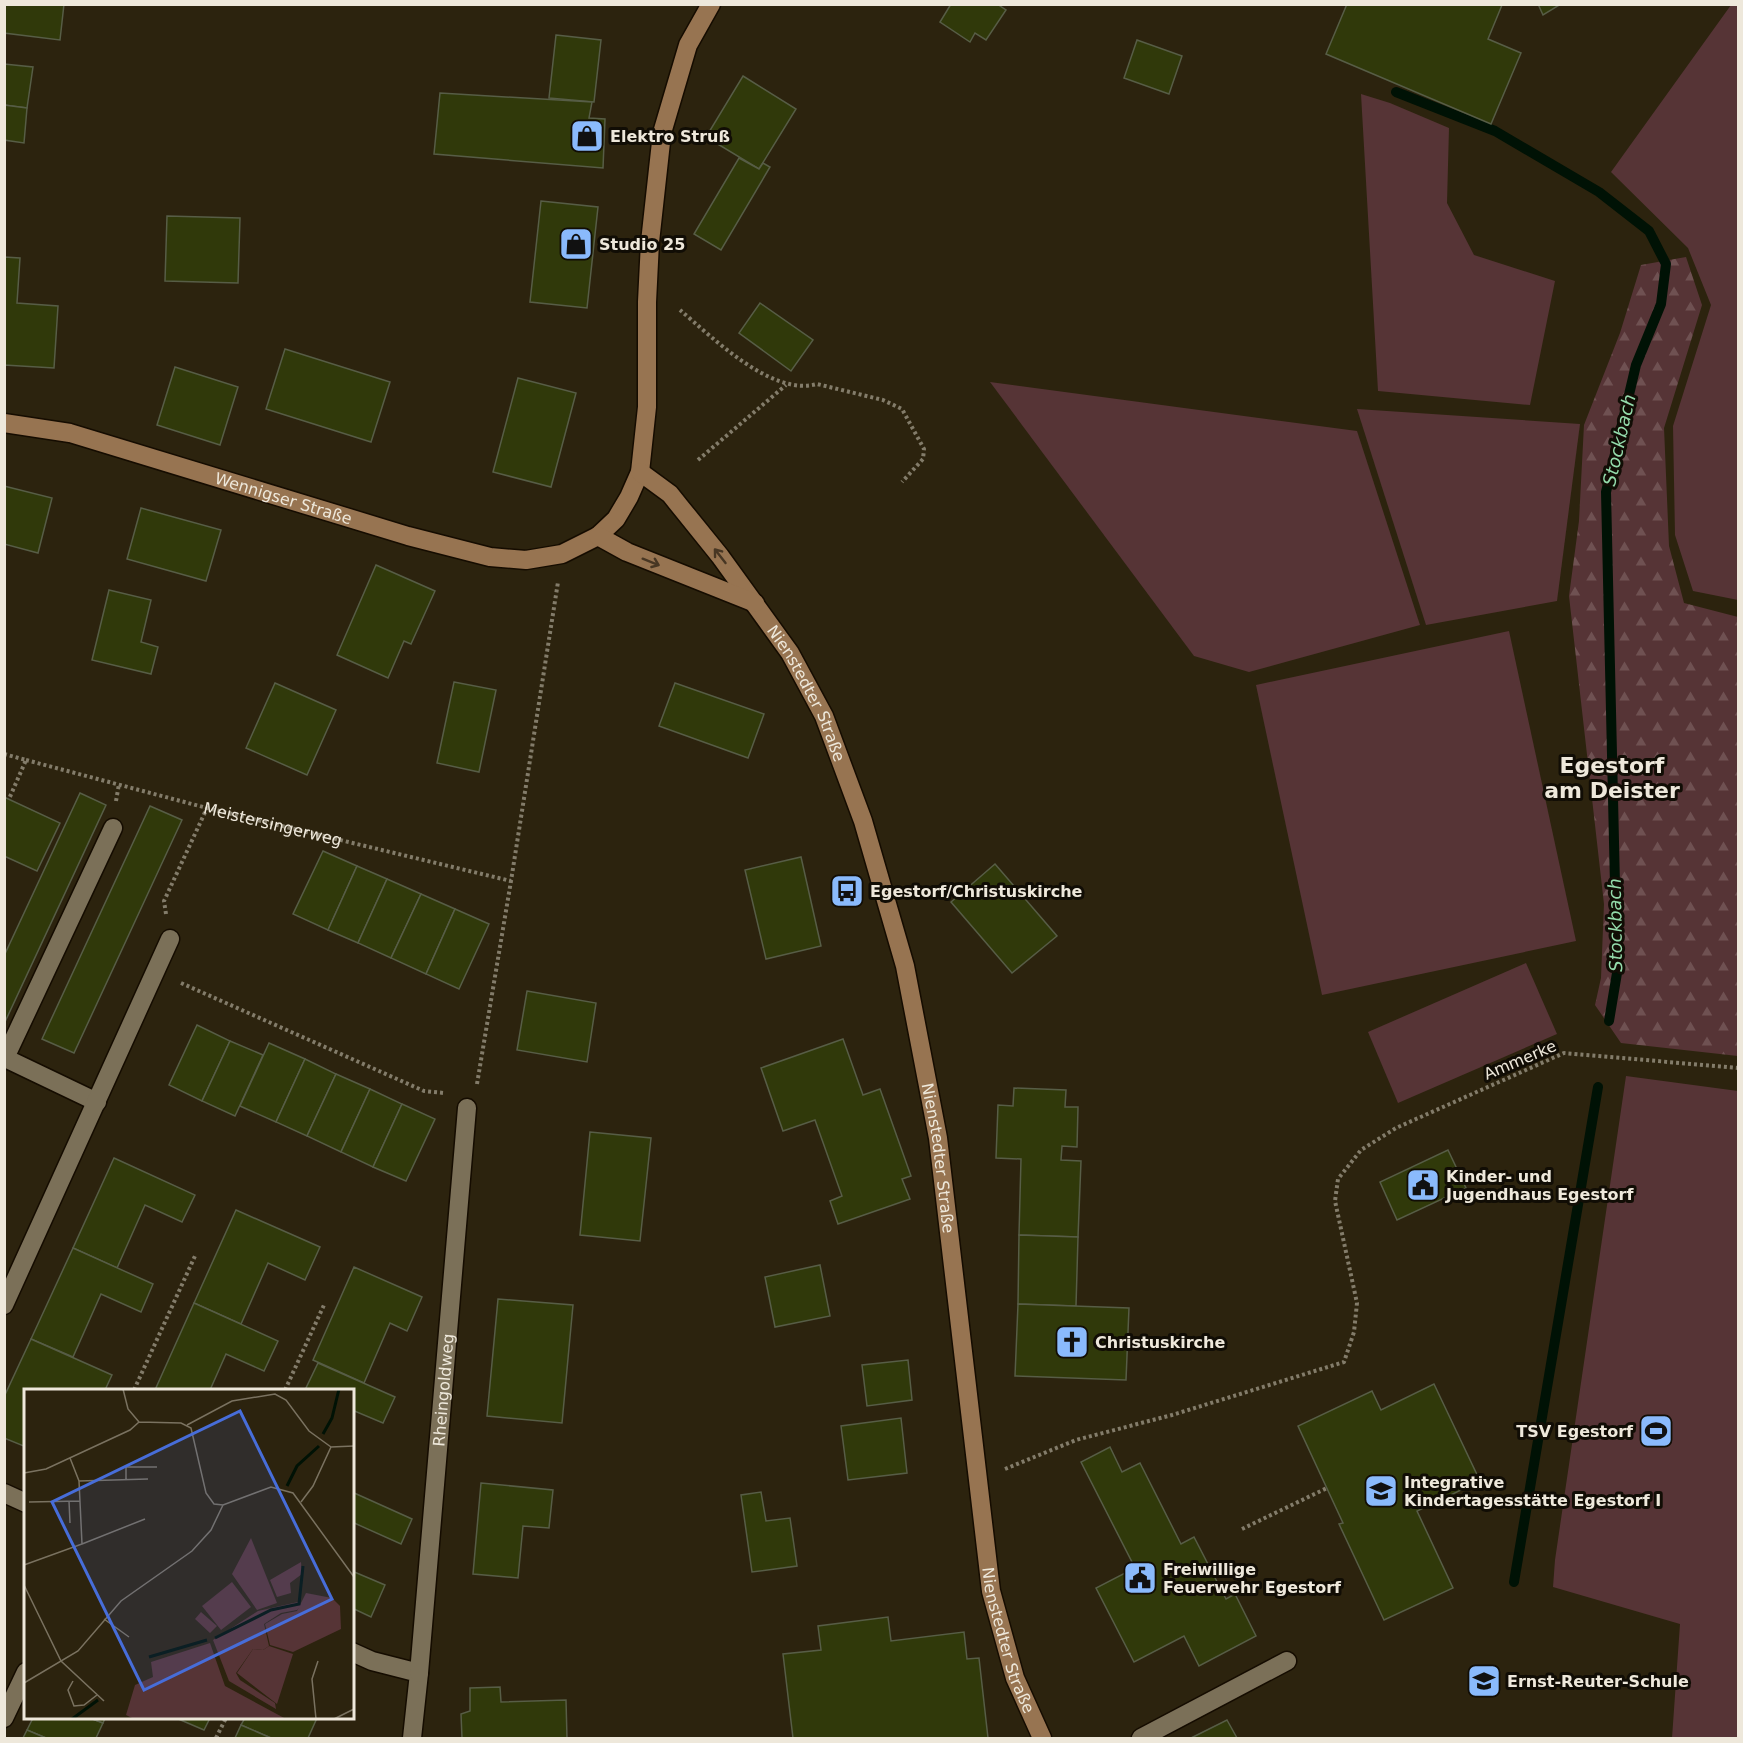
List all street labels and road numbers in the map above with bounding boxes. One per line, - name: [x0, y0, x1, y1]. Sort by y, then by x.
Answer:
- street label: Wennigser Straße: [213, 468, 354, 528]
- street label: Nienstedter Straße: [763, 621, 850, 764]
- street label: Meistersingerweg: [202, 798, 344, 850]
- street label: Ammerke: [1481, 1036, 1559, 1084]
- street label: Nienstedter Straße: [918, 1081, 959, 1234]
- street label: Rheingoldweg: [429, 1333, 457, 1447]
- street label: Nienstedter Straße: [979, 1566, 1039, 1716]

